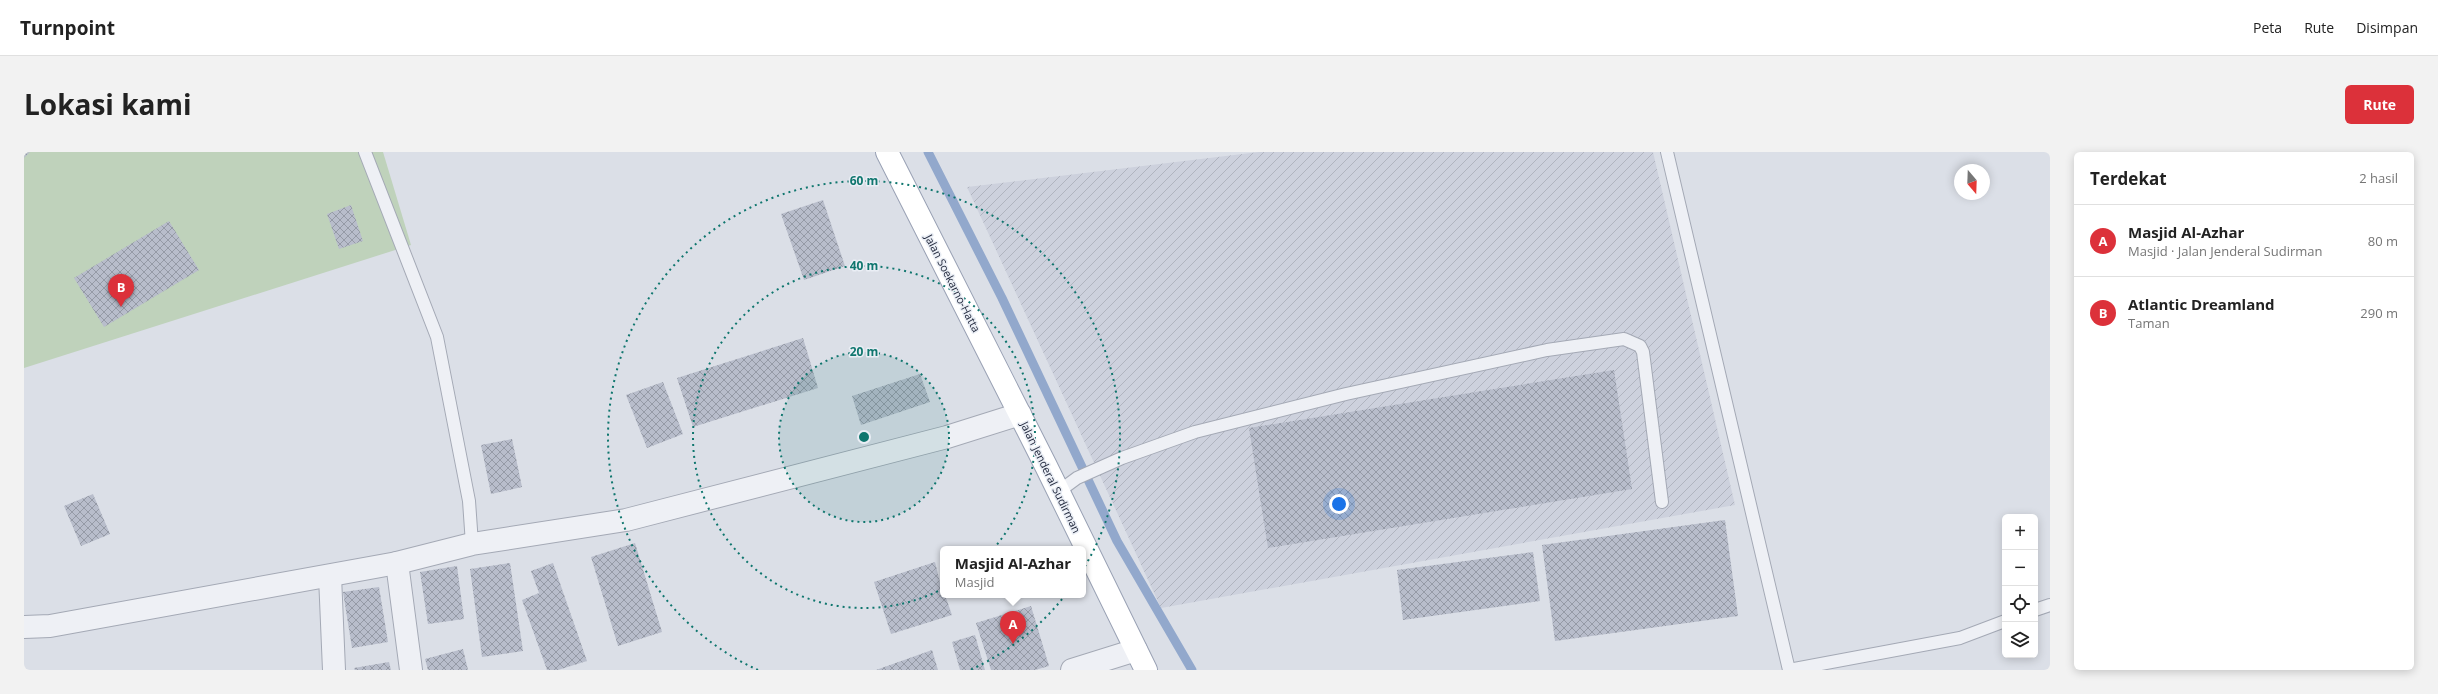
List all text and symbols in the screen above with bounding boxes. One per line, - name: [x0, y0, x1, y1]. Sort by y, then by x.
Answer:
- text: Turnpoint: [20, 15, 115, 41]
- text: Peta: [2253, 18, 2282, 37]
- text: Rute: [2304, 18, 2334, 37]
- text: Disimpan: [2356, 18, 2418, 37]
- text: Lokasi kami: [24, 85, 191, 123]
- button: Rute: [2345, 85, 2414, 124]
- north arrow: [1954, 164, 1990, 200]
- text: Terdekat: [2090, 167, 2167, 190]
- text: 2 hasil: [2359, 169, 2398, 187]
- text: 60 m: [850, 172, 878, 189]
- text: Masjid Al-Azhar: [2128, 222, 2244, 242]
- street label: Jalan Soekarno-Hatta: [921, 231, 984, 334]
- text: A: [2099, 232, 2107, 250]
- text: 80 m: [2368, 232, 2398, 250]
- text: Masjid · Jalan Jenderal Sudirman: [2128, 242, 2322, 260]
- text: 40 m: [850, 257, 878, 274]
- pin: B: [108, 274, 134, 307]
- text: Atlantic Dreamland: [2128, 294, 2275, 314]
- text: B: [2099, 304, 2107, 322]
- text: 290 m: [2360, 304, 2398, 322]
- text: Taman: [2128, 314, 2170, 332]
- text: 20 m: [850, 343, 878, 360]
- street label: Jalan Jenderal Sudirman: [1017, 418, 1085, 535]
- centre of rings: [857, 430, 871, 444]
- your location: [1329, 494, 1349, 514]
- map controls: [2002, 514, 2038, 658]
- button: +: [2002, 514, 2038, 550]
- popup: [940, 546, 1086, 598]
- button: −: [2002, 550, 2038, 586]
- text: Masjid Al-Azhar: [955, 553, 1071, 573]
- text: Masjid: [955, 573, 994, 591]
- button: locate: [2002, 586, 2038, 622]
- pin: A: [1000, 611, 1026, 644]
- button: layers: [2002, 622, 2038, 658]

